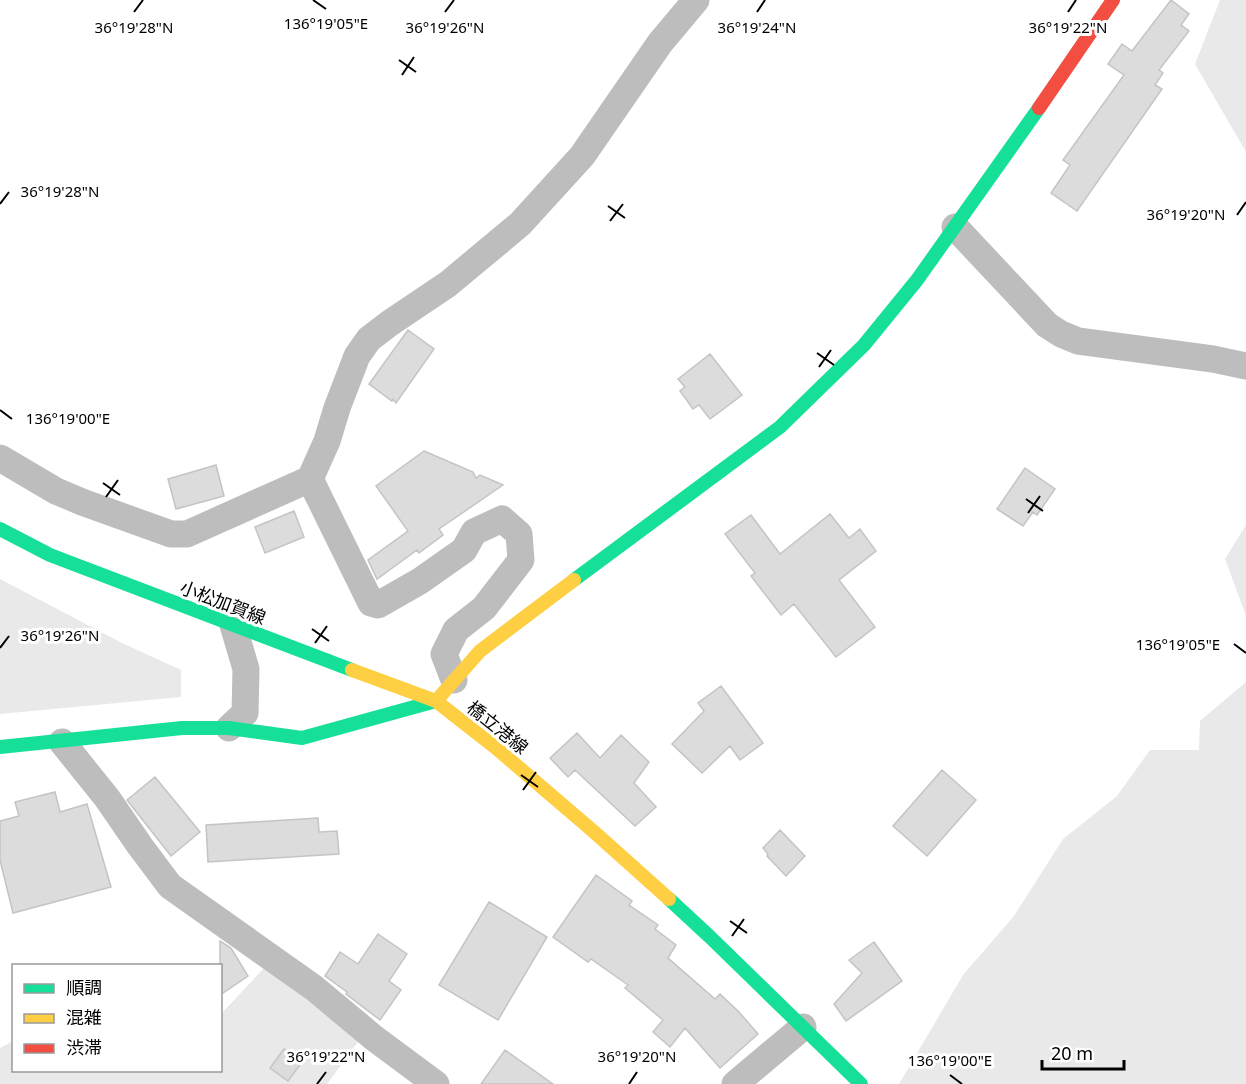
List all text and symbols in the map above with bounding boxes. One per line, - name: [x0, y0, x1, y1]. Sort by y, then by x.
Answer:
- text: 136°19'05"E: [284, 13, 368, 33]
- text: 36°19'28"N: [95, 17, 173, 37]
- text: 36°19'26"N: [406, 17, 484, 37]
- text: 36°19'24"N: [718, 17, 796, 37]
- text: 36°19'22"N: [1029, 17, 1107, 37]
- text: 36°19'28"N: [21, 181, 99, 201]
- text: 36°19'20"N: [1147, 204, 1225, 224]
- text: 136°19'00"E: [26, 408, 110, 428]
- street label: 小松加賀線: [177, 575, 269, 629]
- text: 36°19'26"N: [21, 625, 99, 645]
- text: 136°19'05"E: [1136, 634, 1220, 654]
- street label: 橋立港線: [462, 695, 534, 759]
- legend: [12, 964, 222, 1072]
- text: 順調: [66, 975, 102, 999]
- text: 混雑: [66, 1005, 102, 1029]
- scale bar: [1042, 1033, 1124, 1071]
- text: 渋滞: [66, 1035, 102, 1059]
- text: 20 m: [1051, 1041, 1093, 1065]
- text: 36°19'22"N: [287, 1046, 365, 1066]
- text: 36°19'20"N: [598, 1046, 676, 1066]
- text: 136°19'00"E: [908, 1050, 992, 1070]

